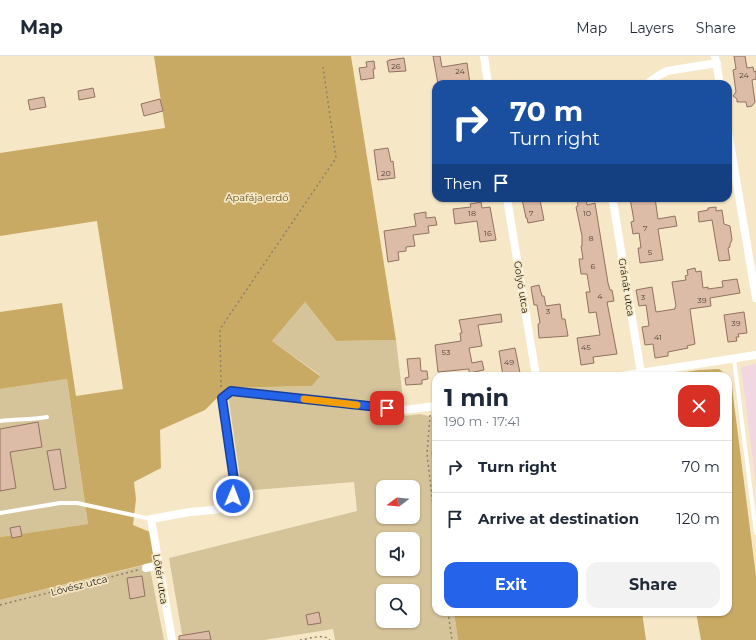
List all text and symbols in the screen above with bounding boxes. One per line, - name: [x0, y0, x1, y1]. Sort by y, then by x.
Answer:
- text: Map: [20, 16, 63, 39]
- text: Map: [576, 19, 607, 37]
- text: Layers: [629, 19, 674, 37]
- text: Share: [696, 19, 736, 37]
- house number: 26: [391, 61, 401, 71]
- house number: 24: [455, 66, 466, 76]
- house number: 24: [739, 70, 750, 80]
- text: 70 m: [510, 94, 583, 128]
- icon: right: [444, 96, 496, 148]
- text: Turn right: [510, 128, 600, 150]
- house number: 20: [381, 168, 391, 178]
- icon: arrive: [490, 172, 512, 194]
- text: Then: [444, 174, 482, 193]
- park label: Apafája erdő: [225, 191, 289, 204]
- house number: 18: [468, 208, 476, 218]
- house number: 7: [529, 208, 534, 218]
- house number: 10: [583, 208, 591, 218]
- house number: 7: [643, 223, 648, 233]
- house number: 16: [484, 228, 492, 238]
- house number: 8: [588, 233, 594, 243]
- house number: 5: [648, 247, 653, 257]
- street label: Gránát utca: [615, 257, 638, 317]
- street label: Golyó utca: [511, 260, 532, 314]
- house number: 6: [591, 261, 596, 271]
- house number: 4: [597, 291, 603, 301]
- house number: 3: [641, 292, 646, 302]
- house number: 39: [697, 295, 707, 305]
- house number: 3: [546, 306, 551, 316]
- house number: 39: [731, 318, 741, 328]
- house number: 41: [654, 332, 662, 342]
- house number: 45: [581, 342, 591, 352]
- house number: 53: [442, 347, 451, 357]
- house number: 49: [504, 357, 514, 367]
- text: 1 min: [444, 383, 509, 412]
- button: close: [678, 385, 720, 427]
- pin: [370, 391, 404, 425]
- icon: arrive: [376, 397, 398, 419]
- text: 190 m · 17:41: [444, 413, 520, 429]
- icon: right: [444, 456, 466, 478]
- text: Turn right: [478, 457, 557, 476]
- text: 70 m: [682, 457, 720, 476]
- position arrow: [212, 475, 254, 517]
- north arrow: [376, 480, 420, 524]
- map controls: [376, 480, 420, 628]
- icon: arrive: [444, 508, 466, 530]
- text: Arrive at destination: [478, 509, 639, 528]
- text: 120 m: [676, 509, 720, 528]
- button: sound: [376, 532, 420, 576]
- street label: Lőtér utca: [150, 553, 171, 605]
- button: Exit: [444, 562, 578, 608]
- button: Share: [586, 562, 720, 608]
- street label: Lövész utca: [49, 572, 109, 599]
- button: search: [376, 584, 420, 628]

